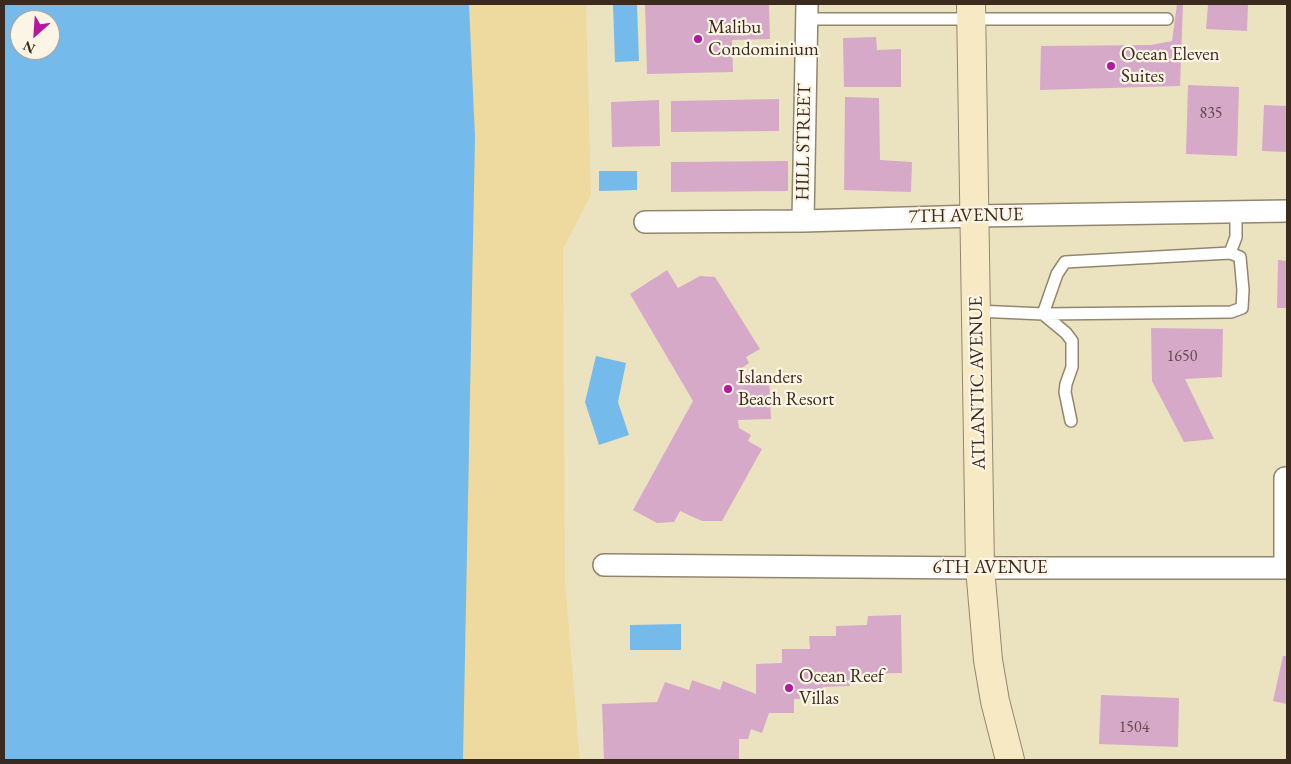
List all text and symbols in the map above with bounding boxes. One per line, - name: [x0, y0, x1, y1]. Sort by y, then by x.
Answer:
- north arrow: [10, 10, 60, 60]
- place label: Malibu Condominium: [708, 17, 819, 61]
- marker: Malibu Condominium: [692, 33, 704, 45]
- text: N: [20, 37, 38, 58]
- place label: Ocean Eleven Suites: [1121, 44, 1220, 88]
- marker: Ocean Eleven Suites: [1105, 60, 1117, 72]
- street label: HILL STREET: [792, 83, 816, 201]
- house number: 835: [1199, 104, 1223, 124]
- street label: 7TH AVENUE: [908, 204, 1024, 228]
- street label: ATLANTIC AVENUE: [965, 296, 991, 470]
- house number: 1650: [1167, 347, 1197, 367]
- place label: Islanders Beach Resort: [738, 367, 834, 411]
- marker: Islanders Beach Resort: [722, 383, 734, 395]
- street label: 6TH AVENUE: [933, 557, 1047, 579]
- place label: Ocean Reef Villas: [799, 666, 884, 710]
- marker: Ocean Reef Villas: [783, 682, 795, 694]
- house number: 1504: [1119, 718, 1149, 738]

